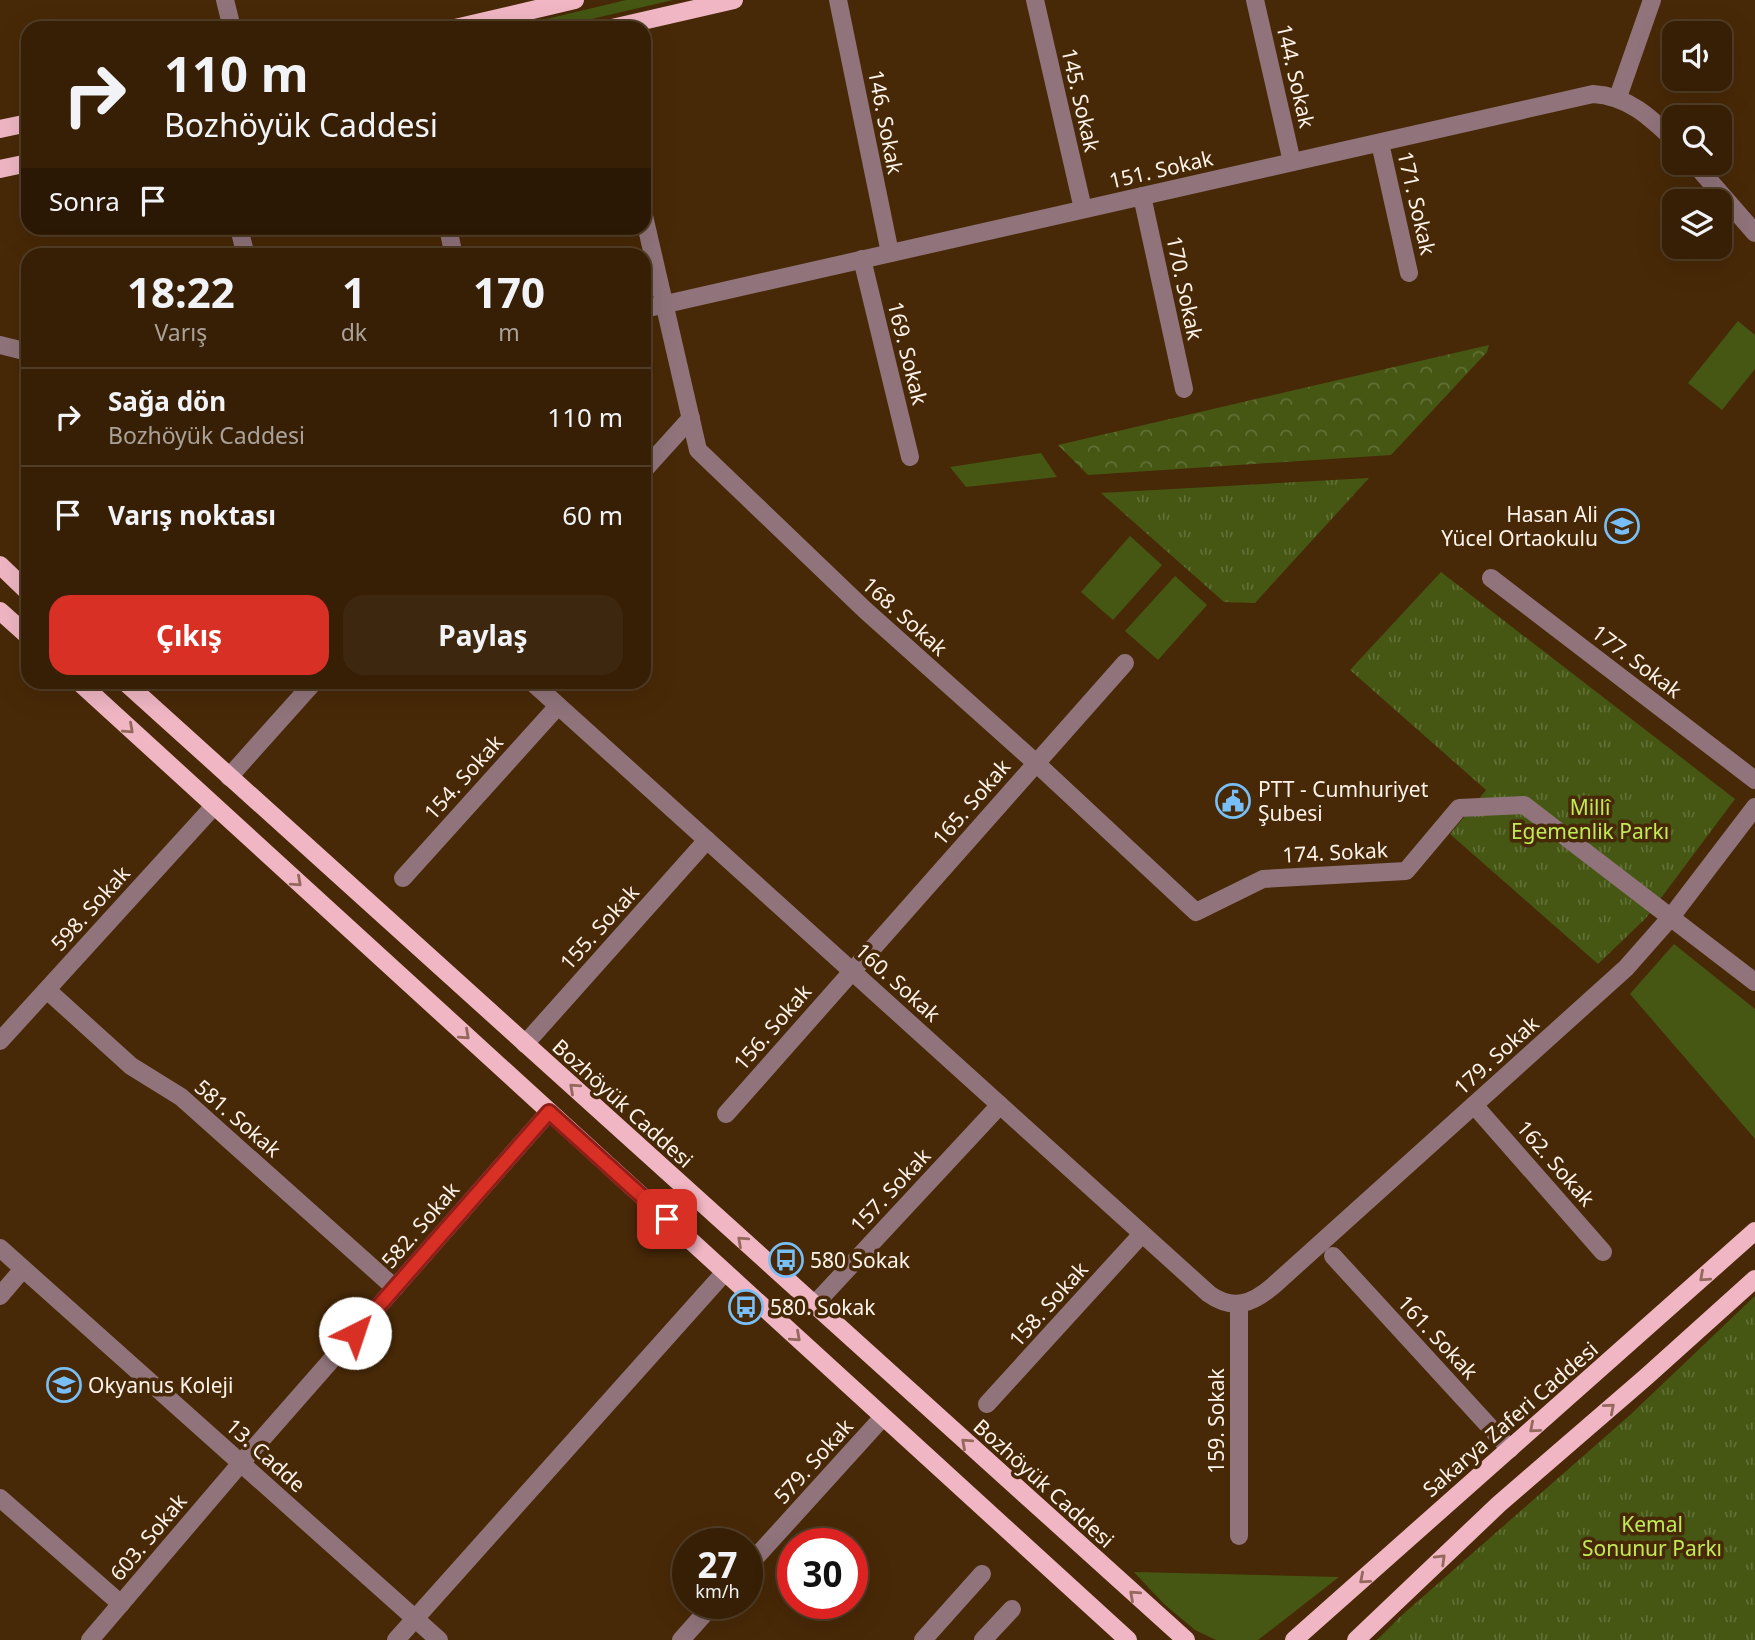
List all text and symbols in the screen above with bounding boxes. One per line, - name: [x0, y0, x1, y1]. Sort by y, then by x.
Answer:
- street label: 144. Sokak: [1270, 21, 1322, 131]
- map controls: [1662, 21, 1732, 259]
- button: sound: [1662, 21, 1732, 91]
- text: 110 m: [164, 40, 309, 106]
- street label: 145. Sokak: [1055, 45, 1107, 155]
- icon: right: [49, 49, 140, 140]
- street label: 146. Sokak: [862, 68, 910, 177]
- text: Bozhöyük Caddesi: [164, 103, 438, 146]
- button: search: [1662, 105, 1732, 175]
- street label: 151. Sokak: [1106, 143, 1216, 195]
- street label: 171. Sokak: [1391, 148, 1443, 258]
- icon: arrive: [134, 182, 172, 220]
- text: Sonra: [49, 183, 120, 219]
- button: layers: [1662, 189, 1732, 259]
- street label: 170. Sokak: [1160, 233, 1210, 343]
- text: 18:22: [127, 263, 235, 320]
- text: 1: [342, 263, 366, 320]
- text: 170: [473, 263, 545, 320]
- street label: 169. Sokak: [882, 298, 935, 408]
- text: Varış: [154, 316, 207, 348]
- text: dk: [341, 316, 367, 348]
- text: m: [498, 316, 520, 348]
- text: Sağa dön: [108, 383, 226, 419]
- icon: right: [49, 398, 87, 436]
- text: 110 m: [547, 399, 623, 435]
- text: Bozhöyük Caddesi: [108, 419, 305, 451]
- icon: arrive: [49, 496, 87, 534]
- text: Varış noktası: [108, 497, 276, 533]
- text: 60 m: [562, 497, 623, 533]
- place label: Hasan Ali Yücel Ortaokulu: [1441, 500, 1598, 552]
- school or university icon: Hasan Ali Yücel Ortaokulu: [1603, 507, 1641, 545]
- street label: 168. Sokak: [856, 570, 954, 662]
- button: Çıkış: [49, 595, 329, 675]
- button: Paylaş: [343, 595, 623, 675]
- street label: 177. Sokak: [1586, 618, 1688, 704]
- one-way arrow: [121, 720, 134, 733]
- street label: 154. Sokak: [417, 728, 509, 826]
- street label: 165. Sokak: [926, 752, 1017, 851]
- place label: PTT - Cumhuriyet Şubesi: [1258, 775, 1429, 827]
- public building icon: PTT - Cumhuriyet Şubesi: [1214, 782, 1252, 820]
- park label: Millî Egemenlik Parkı: [1511, 793, 1669, 845]
- street label: 174. Sokak: [1282, 835, 1389, 869]
- street label: 598. Sokak: [44, 859, 136, 957]
- one-way arrow: [289, 874, 302, 886]
- street label: 155. Sokak: [553, 878, 645, 976]
- street label: 160. Sokak: [849, 936, 947, 1028]
- street label: 156. Sokak: [727, 977, 818, 1076]
- street label: 179. Sokak: [1447, 1009, 1545, 1101]
- one-way arrow: [457, 1027, 470, 1039]
- street label: Bozhöyük Caddesi: [547, 1032, 699, 1174]
- street label: 581. Sokak: [189, 1073, 288, 1164]
- one-way arrow: [569, 1084, 582, 1096]
- street label: 162. Sokak: [1511, 1114, 1602, 1213]
- street label: 157. Sokak: [844, 1141, 937, 1238]
- street label: 582. Sokak: [375, 1175, 466, 1274]
- pin: [637, 1189, 697, 1249]
- icon: arrive: [648, 1200, 686, 1238]
- one-way arrow: [737, 1236, 750, 1249]
- bus stop icon: 580 Sokak: [767, 1241, 805, 1279]
- place label: 580 Sokak: [810, 1246, 911, 1274]
- street label: 158. Sokak: [1002, 1255, 1094, 1353]
- one-way arrow: [1699, 1269, 1712, 1281]
- bus stop icon: 580. Sokak: [727, 1288, 765, 1326]
- street label: 161. Sokak: [1392, 1289, 1485, 1386]
- place label: 580. Sokak: [770, 1293, 876, 1321]
- position arrow: [318, 1296, 392, 1370]
- one-way arrow: [788, 1329, 801, 1341]
- street label: Sakarya Zaferi Caddesi: [1416, 1335, 1604, 1503]
- school or university icon: Okyanus Koleji: [45, 1366, 83, 1404]
- street label: 159. Sokak: [1202, 1367, 1230, 1474]
- place label: Okyanus Koleji: [88, 1371, 233, 1399]
- one-way arrow: [1602, 1404, 1615, 1416]
- street label: 13. Cadde: [220, 1412, 312, 1498]
- street label: 579. Sokak: [767, 1412, 859, 1510]
- street label: Bozhöyük Caddesi: [968, 1412, 1120, 1554]
- one-way arrow: [1529, 1420, 1542, 1432]
- one-way arrow: [961, 1438, 974, 1451]
- street label: 603. Sokak: [103, 1487, 193, 1586]
- park label: Kemal Sonunur Parkı: [1582, 1510, 1722, 1562]
- speed limit sign: 30: [777, 1528, 868, 1619]
- text: 27: [697, 1541, 738, 1588]
- one-way arrow: [1433, 1555, 1446, 1568]
- one-way arrow: [1359, 1571, 1372, 1583]
- text: km/h: [695, 1579, 740, 1603]
- one-way arrow: [1129, 1591, 1142, 1604]

